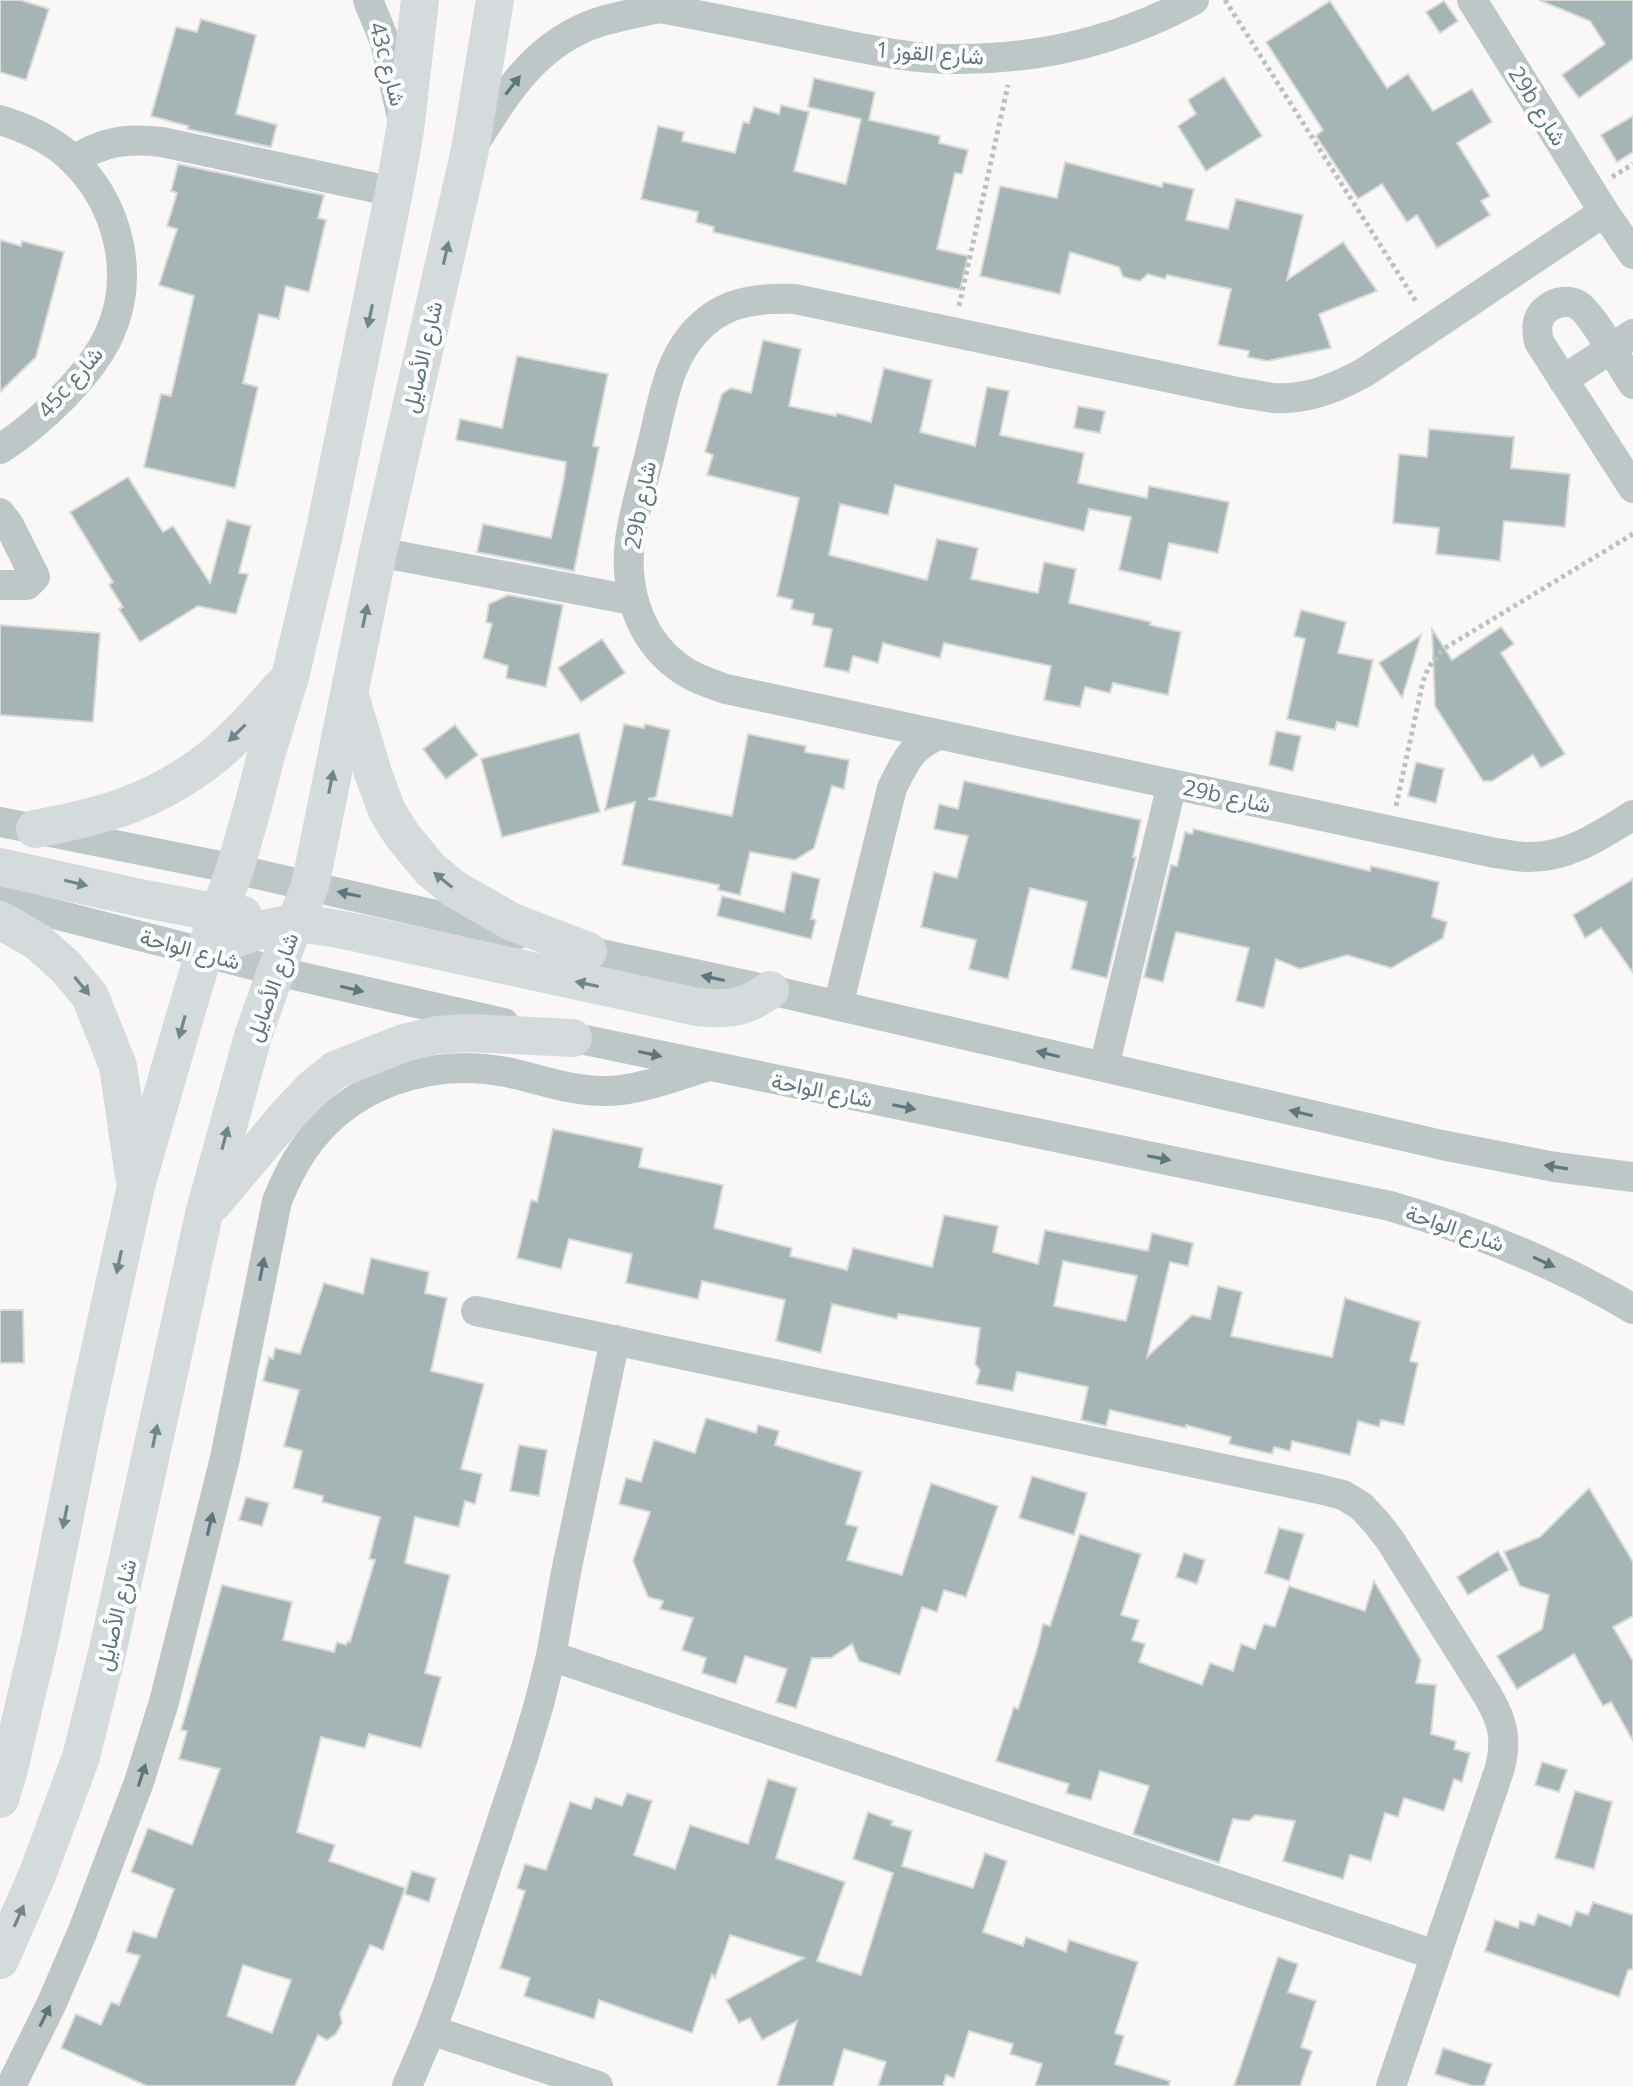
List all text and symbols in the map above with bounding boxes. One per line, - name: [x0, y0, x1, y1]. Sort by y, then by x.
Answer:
- street label: 43c شارع: [362, 18, 415, 109]
- street label: شارع القوز 1: [875, 33, 985, 72]
- street label: 29b شارع: [1502, 60, 1575, 152]
- one-way arrow: [504, 75, 520, 95]
- one-way arrow: [440, 240, 453, 265]
- street label: شارع الأصايل: [394, 298, 449, 416]
- one-way arrow: [363, 304, 376, 329]
- street label: 45c شارع: [30, 339, 109, 424]
- street label: 29b شارع: [616, 458, 663, 551]
- one-way arrow: [359, 603, 372, 628]
- one-way arrow: [228, 724, 247, 742]
- one-way arrow: [325, 769, 338, 794]
- street label: 29b شارع: [1181, 771, 1274, 820]
- one-way arrow: [433, 873, 453, 889]
- one-way arrow: [64, 877, 89, 890]
- one-way arrow: [336, 887, 361, 900]
- street label: شارع الواحة: [137, 920, 244, 977]
- street label: شارع الأصايل: [237, 928, 306, 1046]
- one-way arrow: [700, 971, 725, 984]
- one-way arrow: [73, 976, 89, 996]
- one-way arrow: [574, 977, 599, 990]
- one-way arrow: [340, 983, 365, 996]
- one-way arrow: [175, 1015, 187, 1040]
- one-way arrow: [1036, 1047, 1061, 1060]
- one-way arrow: [637, 1048, 662, 1061]
- street label: شارع الواحة: [769, 1065, 875, 1114]
- one-way arrow: [892, 1101, 917, 1113]
- one-way arrow: [1289, 1106, 1314, 1119]
- one-way arrow: [219, 1126, 232, 1150]
- one-way arrow: [1147, 1152, 1172, 1165]
- one-way arrow: [1543, 1160, 1568, 1173]
- street label: شارع الواحة: [1402, 1196, 1509, 1259]
- one-way arrow: [112, 1250, 125, 1275]
- one-way arrow: [1533, 1255, 1556, 1268]
- one-way arrow: [257, 1256, 269, 1281]
- one-way arrow: [149, 1423, 162, 1448]
- one-way arrow: [58, 1504, 70, 1529]
- one-way arrow: [204, 1511, 216, 1536]
- street label: شارع الأصايل: [88, 1556, 143, 1674]
- one-way arrow: [136, 1762, 148, 1786]
- one-way arrow: [13, 1904, 26, 1928]
- one-way arrow: [38, 2004, 52, 2028]

